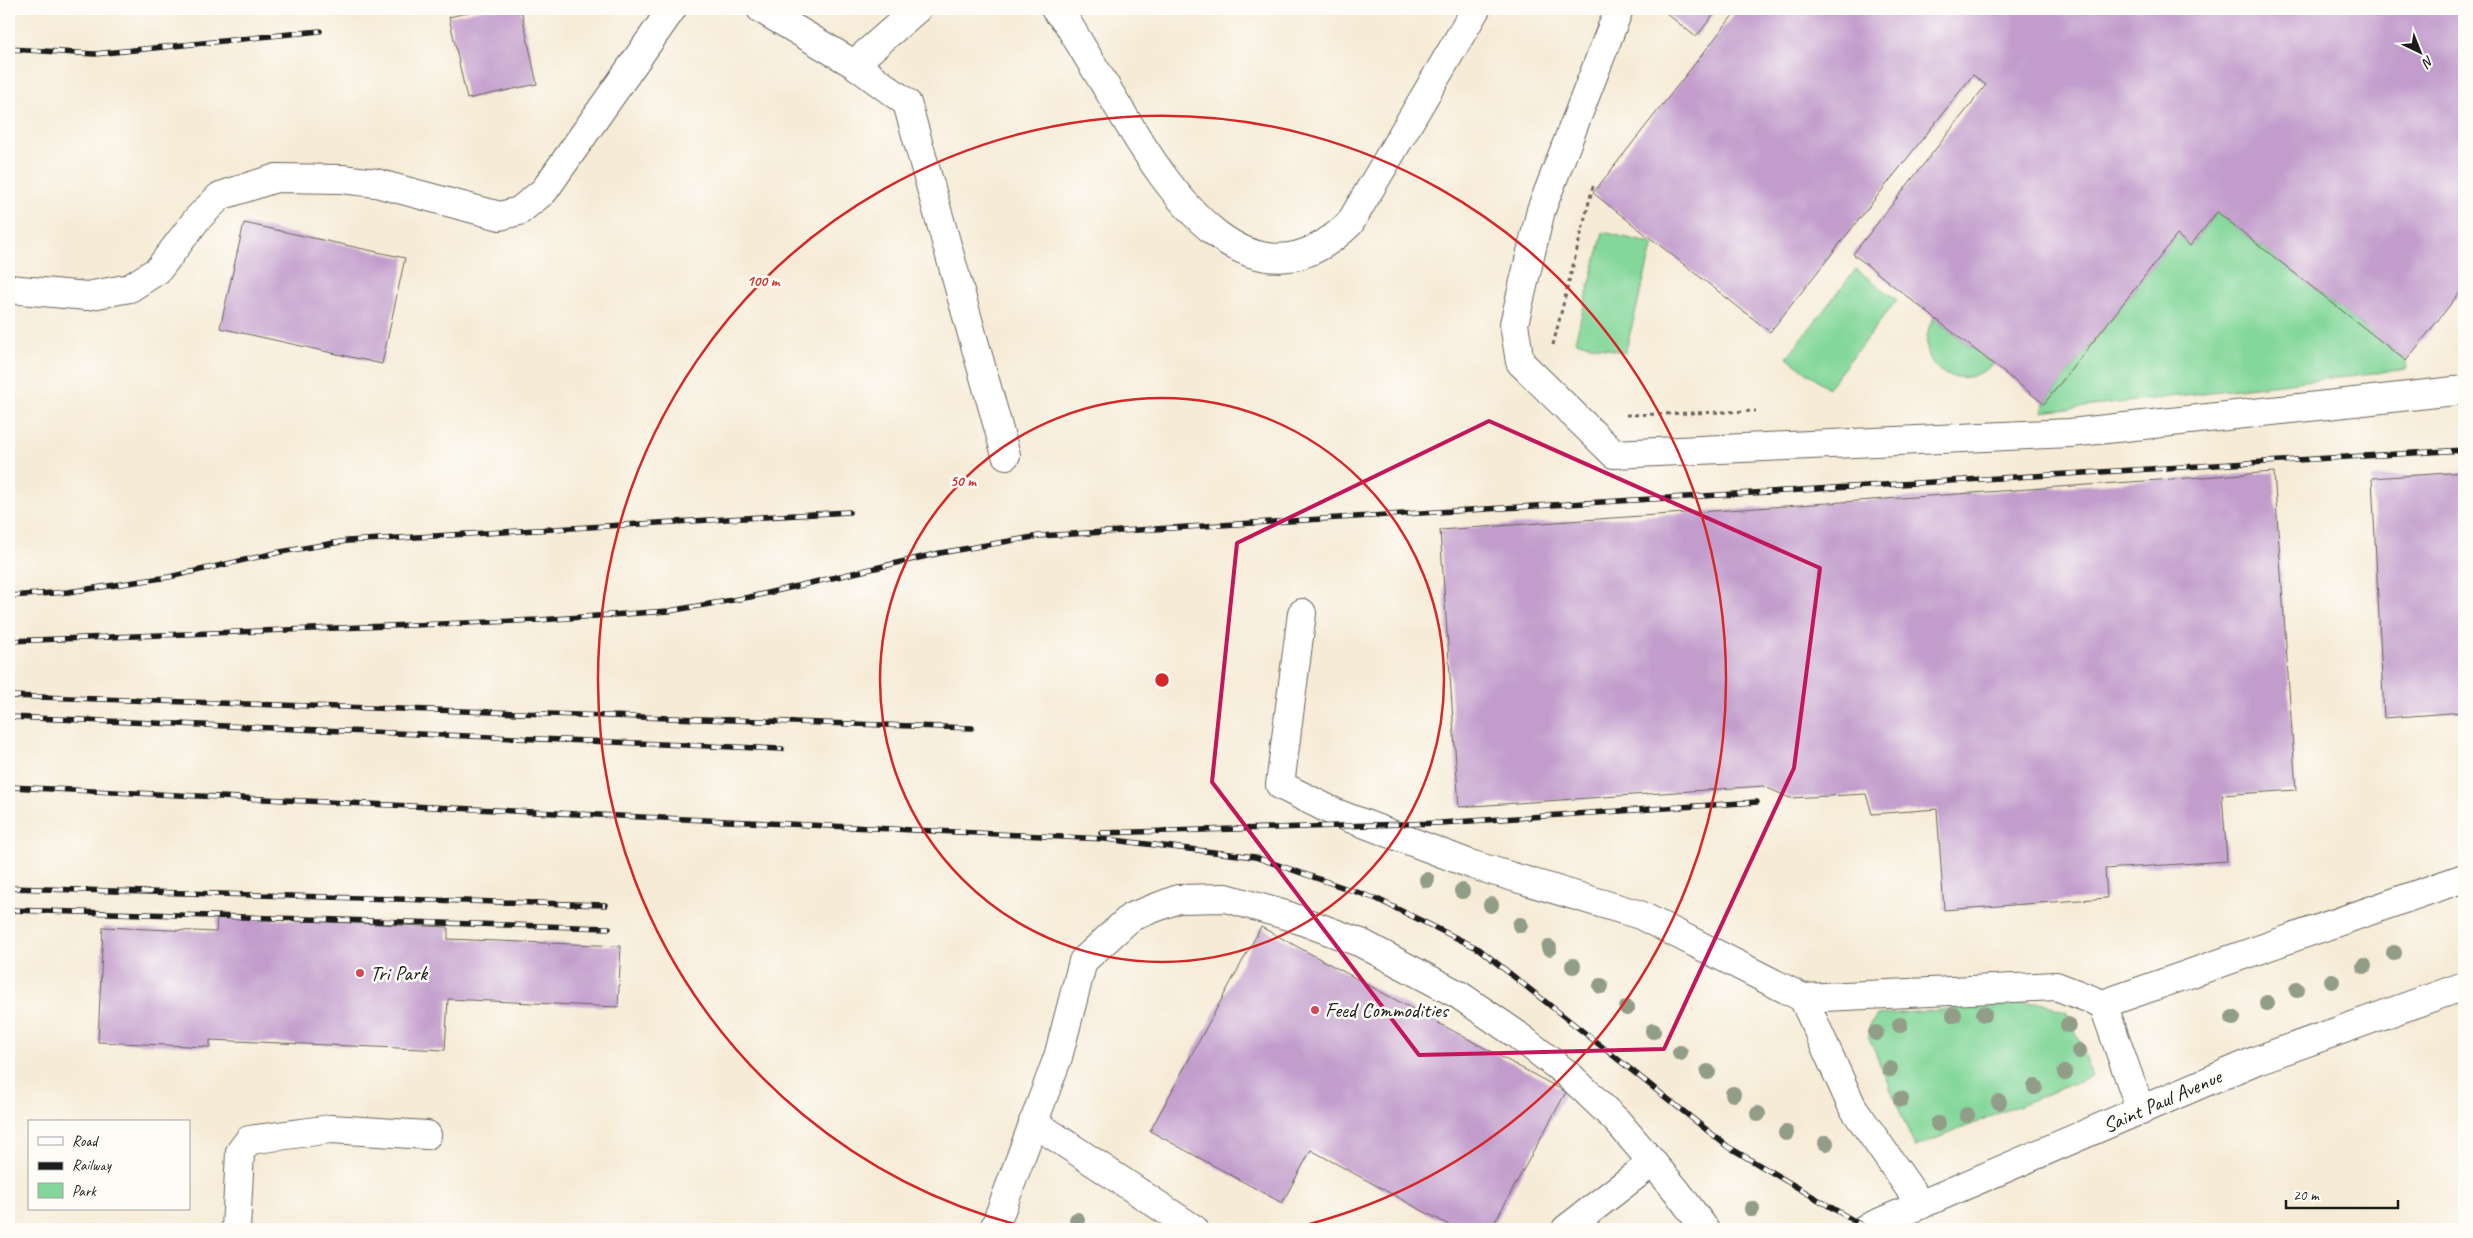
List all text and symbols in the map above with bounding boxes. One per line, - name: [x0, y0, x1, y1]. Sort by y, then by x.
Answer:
- north arrow: [2396, 28, 2446, 78]
- text: N: [2418, 52, 2437, 72]
- text: 100 m: [747, 272, 781, 291]
- text: 50 m: [950, 472, 977, 491]
- centre of rings: [1153, 671, 1171, 689]
- place label: Tri Park: [370, 960, 428, 986]
- marker: Tri Park: [354, 967, 366, 979]
- place label: Feed Commodities: [1325, 997, 1450, 1023]
- marker: Feed Commodities: [1309, 1004, 1321, 1016]
- street label: Saint Paul Avenue: [2099, 1062, 2227, 1139]
- legend: [28, 1120, 190, 1210]
- text: Road: [72, 1132, 99, 1151]
- text: Railway: [72, 1156, 113, 1175]
- scale bar: [2286, 1178, 2398, 1210]
- text: Park: [72, 1182, 97, 1201]
- text: 20 m: [2293, 1186, 2320, 1205]

